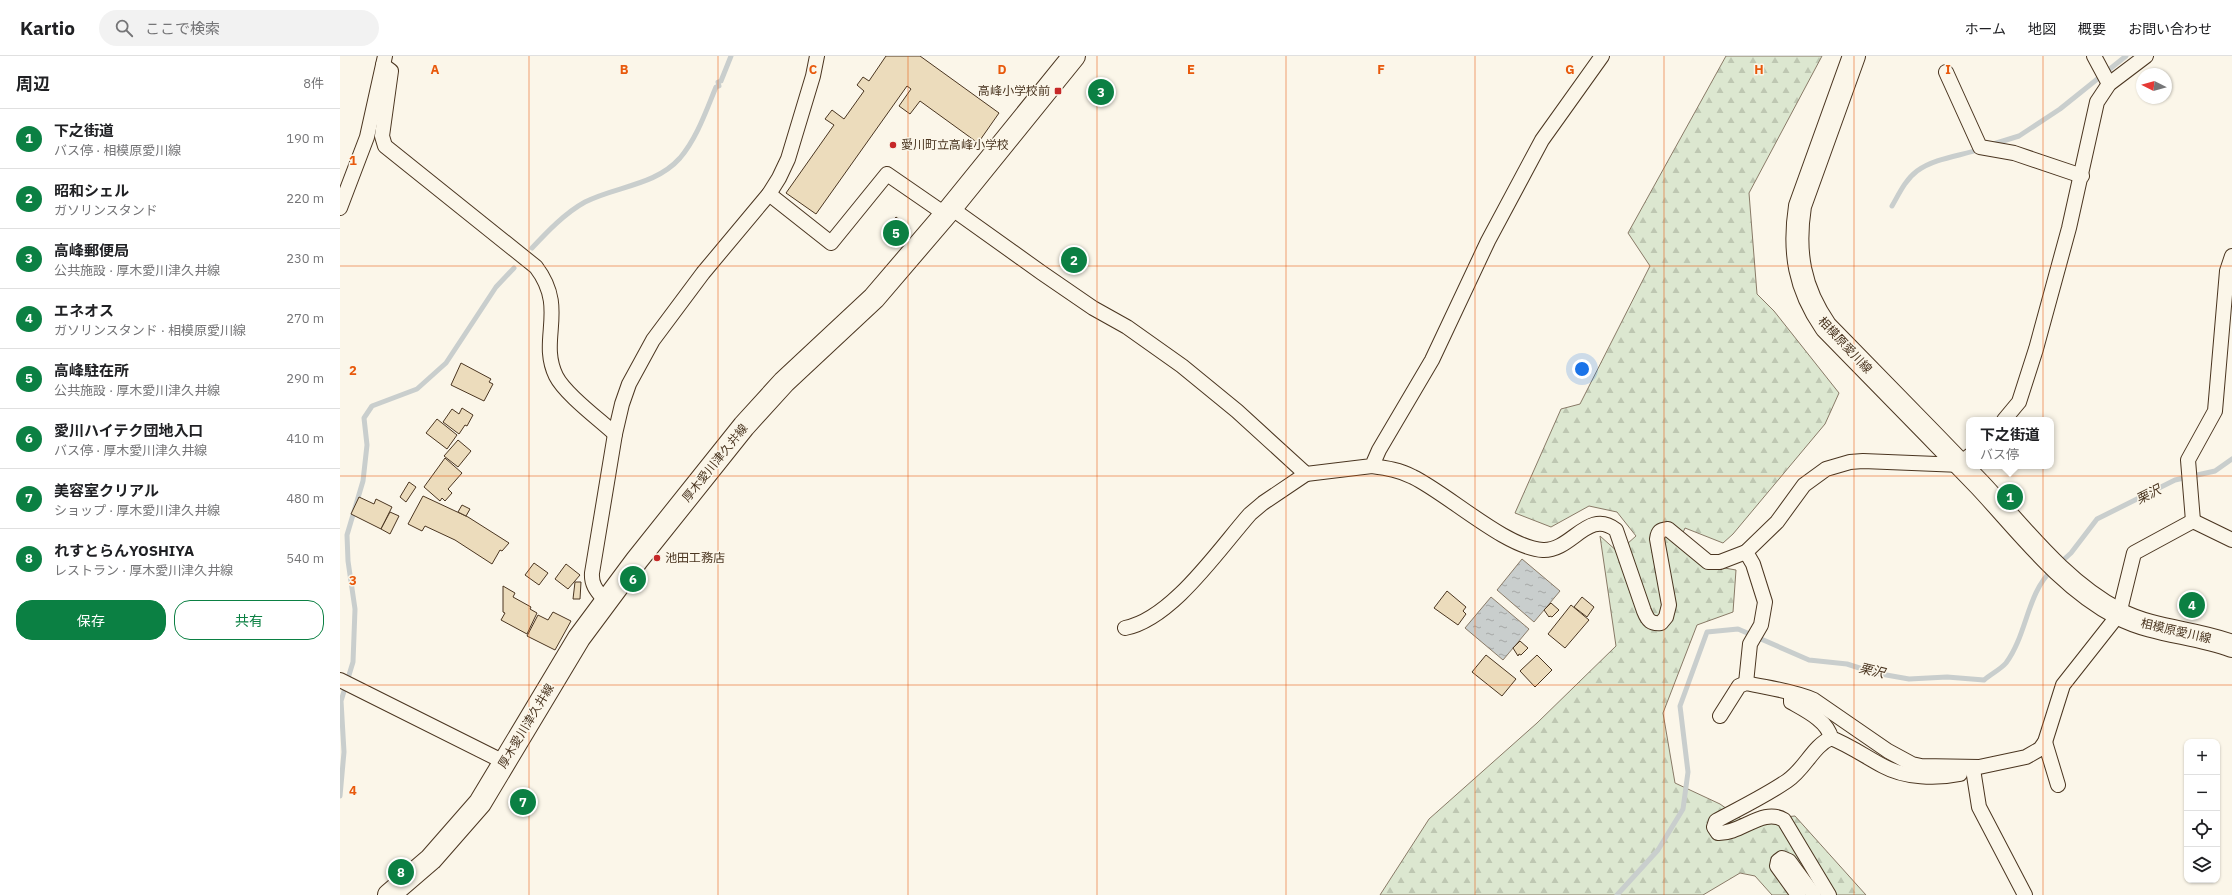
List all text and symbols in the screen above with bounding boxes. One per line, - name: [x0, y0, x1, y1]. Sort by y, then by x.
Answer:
- search box: [99, 10, 379, 46]
- text: Kartio: [20, 16, 75, 40]
- icon: search: [113, 17, 135, 39]
- text: ここで検索: [145, 19, 220, 38]
- text: ホーム: [1964, 20, 2006, 38]
- text: 地図: [2028, 20, 2056, 38]
- text: 概要: [2078, 20, 2106, 38]
- text: お問い合わせ: [2128, 20, 2212, 38]
- text: A: [431, 61, 440, 78]
- text: B: [620, 61, 629, 78]
- text: C: [809, 61, 818, 78]
- text: D: [997, 61, 1007, 78]
- text: E: [1187, 61, 1195, 78]
- text: F: [1377, 61, 1385, 78]
- text: G: [1565, 61, 1575, 78]
- text: H: [1754, 61, 1764, 78]
- text: I: [1945, 61, 1951, 78]
- north arrow: [2136, 68, 2172, 104]
- text: 周辺: [16, 73, 50, 95]
- text: 8件: [303, 75, 324, 92]
- pin: 3: [1088, 77, 1114, 107]
- place label: 高峰小学校前: [978, 83, 1050, 98]
- marker: 高峰小学校前: [1053, 86, 1063, 96]
- text: 下之街道: [54, 121, 114, 140]
- text: 1: [25, 130, 33, 147]
- text: 190 m: [286, 130, 324, 147]
- place label: 愛川町立高峰小学校: [901, 137, 1009, 152]
- marker: 愛川町立高峰小学校: [888, 140, 898, 150]
- text: バス停 · 相模原愛川線: [54, 142, 181, 159]
- text: 1: [349, 152, 357, 169]
- text: 昭和シェル: [54, 181, 129, 200]
- text: 2: [25, 190, 33, 207]
- text: 220 m: [286, 190, 324, 207]
- text: ガソリンスタンド: [54, 202, 158, 219]
- pin: 5: [883, 218, 909, 248]
- text: 高峰郵便局: [54, 241, 129, 260]
- pin: 2: [1061, 245, 1087, 275]
- text: 3: [25, 250, 33, 267]
- text: 230 m: [286, 250, 324, 267]
- text: 公共施設 · 厚木愛川津久井線: [54, 262, 220, 279]
- text: エネオス: [54, 301, 114, 320]
- text: 4: [25, 310, 33, 327]
- text: 270 m: [286, 310, 324, 327]
- street label: 相模原愛川線: [1815, 313, 1875, 376]
- text: ガソリンスタンド · 相模原愛川線: [54, 322, 246, 339]
- your location: [1572, 359, 1592, 379]
- text: 高峰駐在所: [54, 361, 129, 380]
- text: 2: [349, 362, 357, 379]
- text: 5: [25, 370, 33, 387]
- text: 290 m: [286, 370, 324, 387]
- text: 公共施設 · 厚木愛川津久井線: [54, 382, 220, 399]
- popup: [1966, 417, 2054, 469]
- text: 愛川ハイテク団地入口: [54, 421, 203, 440]
- street label: 厚木愛川津久井線: [679, 421, 751, 505]
- text: 下之街道: [1980, 425, 2040, 444]
- text: 6: [25, 430, 33, 447]
- text: 410 m: [286, 430, 324, 447]
- text: バス停 · 厚木愛川津久井線: [54, 442, 207, 459]
- text: バス停: [1980, 446, 2019, 463]
- water label: 栗沢: [2133, 480, 2165, 508]
- text: 美容室クリアル: [54, 481, 159, 500]
- pin: 1: [1997, 482, 2023, 512]
- text: 7: [25, 490, 33, 507]
- text: 480 m: [286, 490, 324, 507]
- text: ショップ · 厚木愛川津久井線: [54, 502, 220, 519]
- text: れすとらんYOSHIYA: [54, 541, 194, 560]
- text: 8: [25, 550, 33, 567]
- text: 540 m: [286, 550, 324, 567]
- place label: 池田工務店: [665, 550, 725, 565]
- marker: 池田工務店: [652, 553, 662, 563]
- text: レストラン · 厚木愛川津久井線: [54, 562, 233, 579]
- pin: 6: [620, 564, 646, 594]
- text: 3: [349, 572, 357, 589]
- pin: 4: [2179, 590, 2205, 620]
- button: 保存: [16, 600, 166, 640]
- button: 共有: [174, 600, 324, 640]
- street label: 相模原愛川線: [2139, 615, 2213, 646]
- water label: 栗沢: [1857, 659, 1888, 682]
- street label: 厚木愛川津久井線: [494, 681, 557, 771]
- map controls: [2184, 739, 2220, 883]
- button: +: [2184, 739, 2220, 775]
- button: −: [2184, 775, 2220, 811]
- text: 4: [349, 782, 357, 799]
- pin: 7: [510, 787, 536, 817]
- button: locate: [2184, 811, 2220, 847]
- button: layers: [2184, 847, 2220, 883]
- pin: 8: [388, 857, 414, 887]

